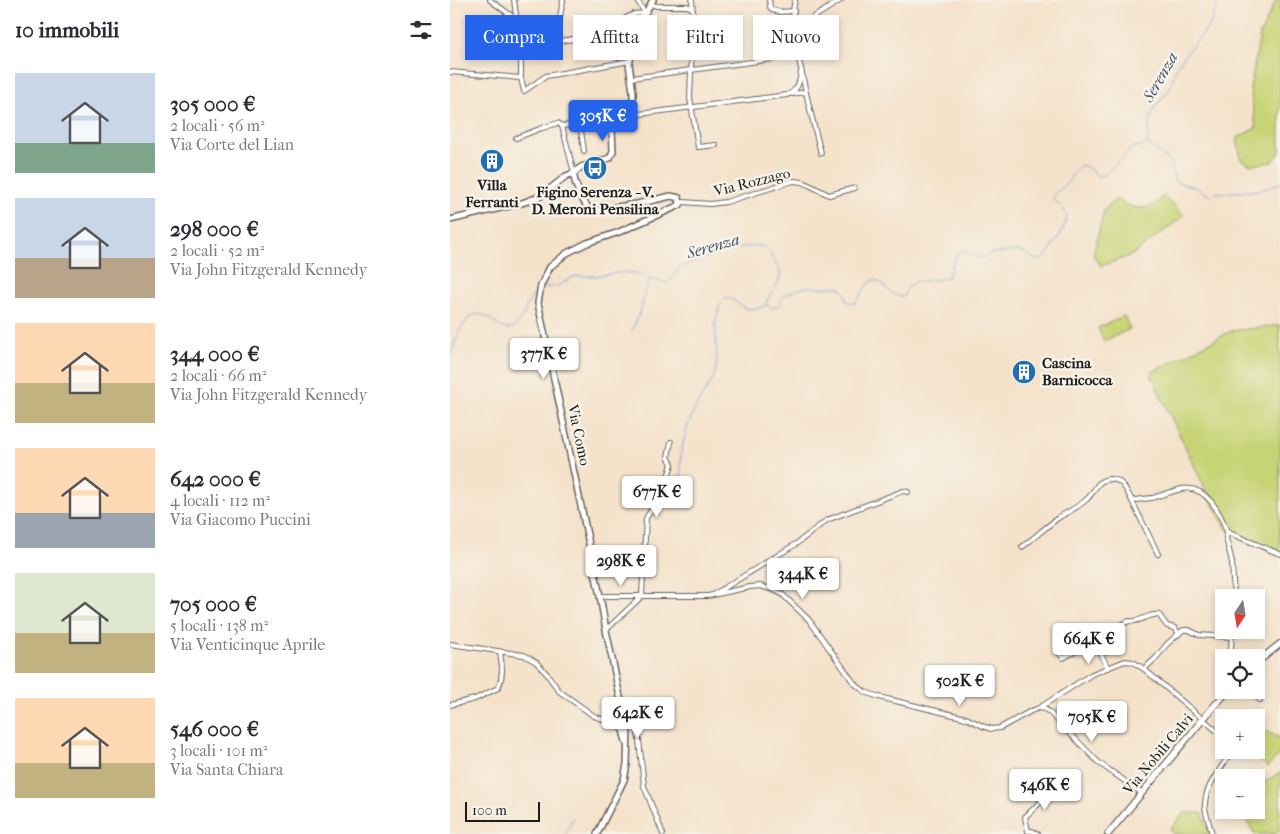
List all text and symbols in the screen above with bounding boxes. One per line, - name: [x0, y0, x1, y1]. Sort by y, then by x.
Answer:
- chip: Compra: [465, 15, 563, 60]
- chip: Affitta: [573, 15, 657, 60]
- chip: Filtri: [667, 15, 743, 60]
- chip: Nuovo: [753, 15, 839, 60]
- icon: filters: [407, 16, 435, 44]
- text: 10 immobili: [15, 18, 119, 42]
- water label: Serenza: [1138, 49, 1182, 106]
- text: 305 000 €: [170, 92, 256, 116]
- icon: home: [55, 93, 115, 153]
- pin: 305K €: [562, 100, 644, 142]
- text: 305K €: [580, 106, 626, 125]
- text: 2 locali · 56 m²: [170, 116, 265, 135]
- text: Via Corte del Lian: [170, 135, 294, 154]
- building icon: Villa Ferranti: [479, 148, 505, 174]
- bus stop icon: Figino Serenza - V. D. Meroni Pensilina: [582, 155, 608, 181]
- street label: Via Rozzago: [711, 164, 793, 200]
- place label: Villa Ferranti: [464, 176, 519, 211]
- place label: Figino Serenza - V. D. Meroni Pensilina: [531, 183, 660, 218]
- text: 298 000 €: [170, 217, 259, 241]
- icon: home: [55, 218, 115, 278]
- water label: Serenza: [683, 229, 742, 263]
- text: 2 locali · 52 m²: [170, 241, 264, 260]
- text: Via John Fitzgerald Kennedy: [170, 260, 367, 279]
- pin: 377K €: [503, 338, 585, 380]
- text: 344 000 €: [170, 342, 260, 366]
- icon: home: [55, 343, 115, 403]
- text: 377K €: [521, 344, 567, 363]
- place label: Cascina Barnicocca: [1042, 354, 1114, 389]
- building icon: Cascina Barnicocca: [1011, 359, 1037, 385]
- text: 2 locali · 66 m²: [170, 366, 266, 385]
- text: Via John Fitzgerald Kennedy: [170, 385, 367, 404]
- street label: Via Como: [564, 402, 594, 468]
- text: 642 000 €: [170, 467, 261, 491]
- icon: home: [55, 468, 115, 528]
- pin: 677K €: [616, 476, 698, 518]
- text: 677K €: [633, 482, 681, 501]
- text: 4 locali · 112 m²: [170, 491, 270, 510]
- text: Via Giacomo Puccini: [170, 510, 311, 529]
- pin: 298K €: [580, 544, 662, 587]
- text: 298K €: [596, 551, 646, 570]
- pin: 344K €: [762, 558, 844, 600]
- text: 344K €: [778, 564, 828, 583]
- north arrow: [1215, 589, 1265, 639]
- map controls: [1215, 589, 1265, 819]
- text: 705 000 €: [170, 592, 257, 616]
- icon: home: [55, 593, 115, 653]
- text: 5 locali · 138 m²: [170, 616, 268, 635]
- pin: 664K €: [1048, 622, 1130, 665]
- text: 664K €: [1063, 629, 1115, 648]
- text: Via Venticinque Aprile: [170, 635, 325, 654]
- button: locate: [1215, 649, 1265, 699]
- pin: 502K €: [919, 664, 1001, 707]
- text: 502K €: [936, 671, 984, 690]
- pin: 642K €: [597, 696, 679, 739]
- pin: 705K €: [1051, 700, 1133, 743]
- text: 642K €: [613, 703, 663, 722]
- text: 705K €: [1068, 707, 1116, 726]
- button: +: [1215, 709, 1265, 759]
- street label: Via Nobili Calvi: [1118, 710, 1197, 799]
- text: 546 000 €: [170, 717, 259, 741]
- icon: home: [55, 718, 115, 778]
- text: 3 locali · 101 m²: [170, 741, 267, 760]
- text: Via Santa Chiara: [170, 760, 283, 779]
- pin: 546K €: [1004, 768, 1086, 811]
- button: −: [1215, 769, 1265, 819]
- text: 546K €: [1020, 775, 1070, 794]
- scale bar: [465, 799, 540, 822]
- text: 100 m: [472, 802, 507, 819]

